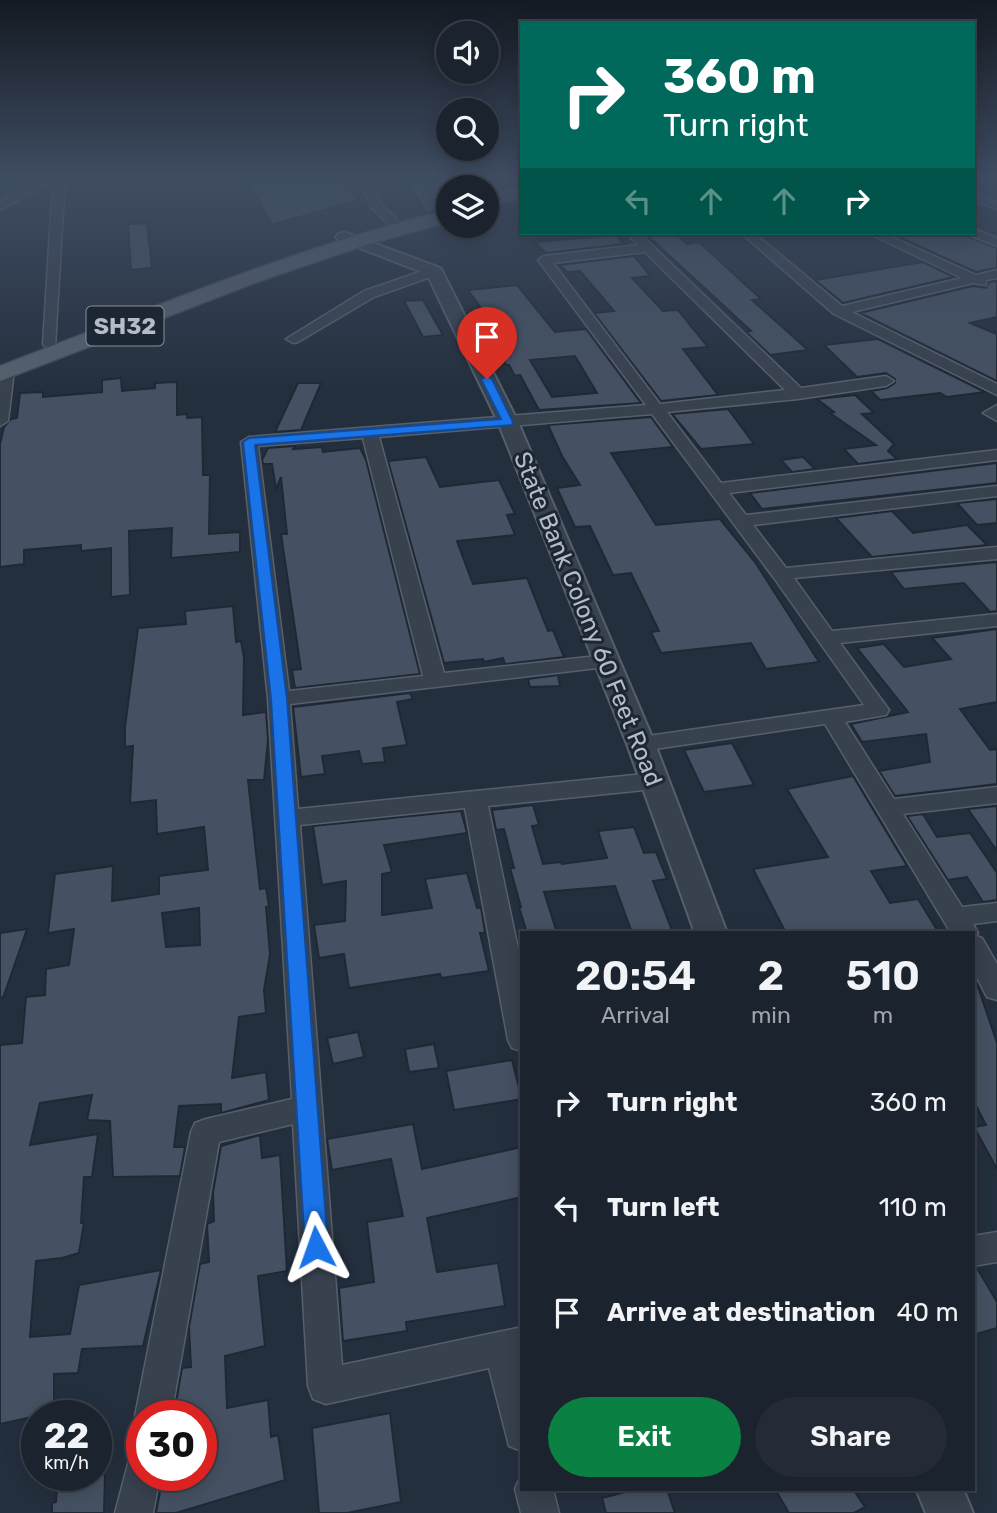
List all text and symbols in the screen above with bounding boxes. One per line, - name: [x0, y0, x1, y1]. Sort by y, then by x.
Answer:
- map controls: [436, 21, 499, 238]
- button: sound: [436, 21, 499, 84]
- text: 360 m: [663, 47, 816, 105]
- icon: right: [548, 49, 639, 140]
- button: search: [436, 98, 499, 161]
- text: Turn right: [663, 106, 808, 144]
- button: layers: [436, 175, 499, 238]
- icon: left: [619, 182, 657, 220]
- icon: ahead: [692, 182, 730, 220]
- icon: ahead: [765, 182, 803, 220]
- icon: right: [838, 182, 876, 220]
- road number: SH32: [86, 306, 164, 346]
- pin: [457, 307, 517, 379]
- icon: arrive: [468, 318, 506, 356]
- street label: State Bank Colony 60 Feet Road: [508, 448, 668, 790]
- text: 20:54: [575, 951, 696, 1001]
- text: 2: [758, 951, 784, 1001]
- text: 510: [846, 951, 920, 1001]
- text: Arrival: [601, 1001, 670, 1029]
- text: min: [751, 1001, 791, 1029]
- text: m: [873, 1001, 893, 1029]
- icon: right: [548, 1084, 586, 1122]
- text: Turn right: [607, 1087, 737, 1118]
- text: 360 m: [870, 1087, 947, 1118]
- icon: left: [548, 1189, 586, 1227]
- text: Turn left: [607, 1192, 719, 1223]
- text: 110 m: [879, 1192, 947, 1223]
- position arrow: [279, 1210, 353, 1284]
- icon: arrive: [548, 1294, 586, 1332]
- text: Arrive at destination: [607, 1297, 875, 1328]
- text: 40 m: [896, 1297, 959, 1328]
- button: Exit: [548, 1397, 741, 1477]
- button: Share: [755, 1397, 947, 1477]
- speed limit sign: 30: [126, 1400, 217, 1491]
- text: 22: [44, 1415, 89, 1457]
- text: km/h: [44, 1452, 89, 1474]

